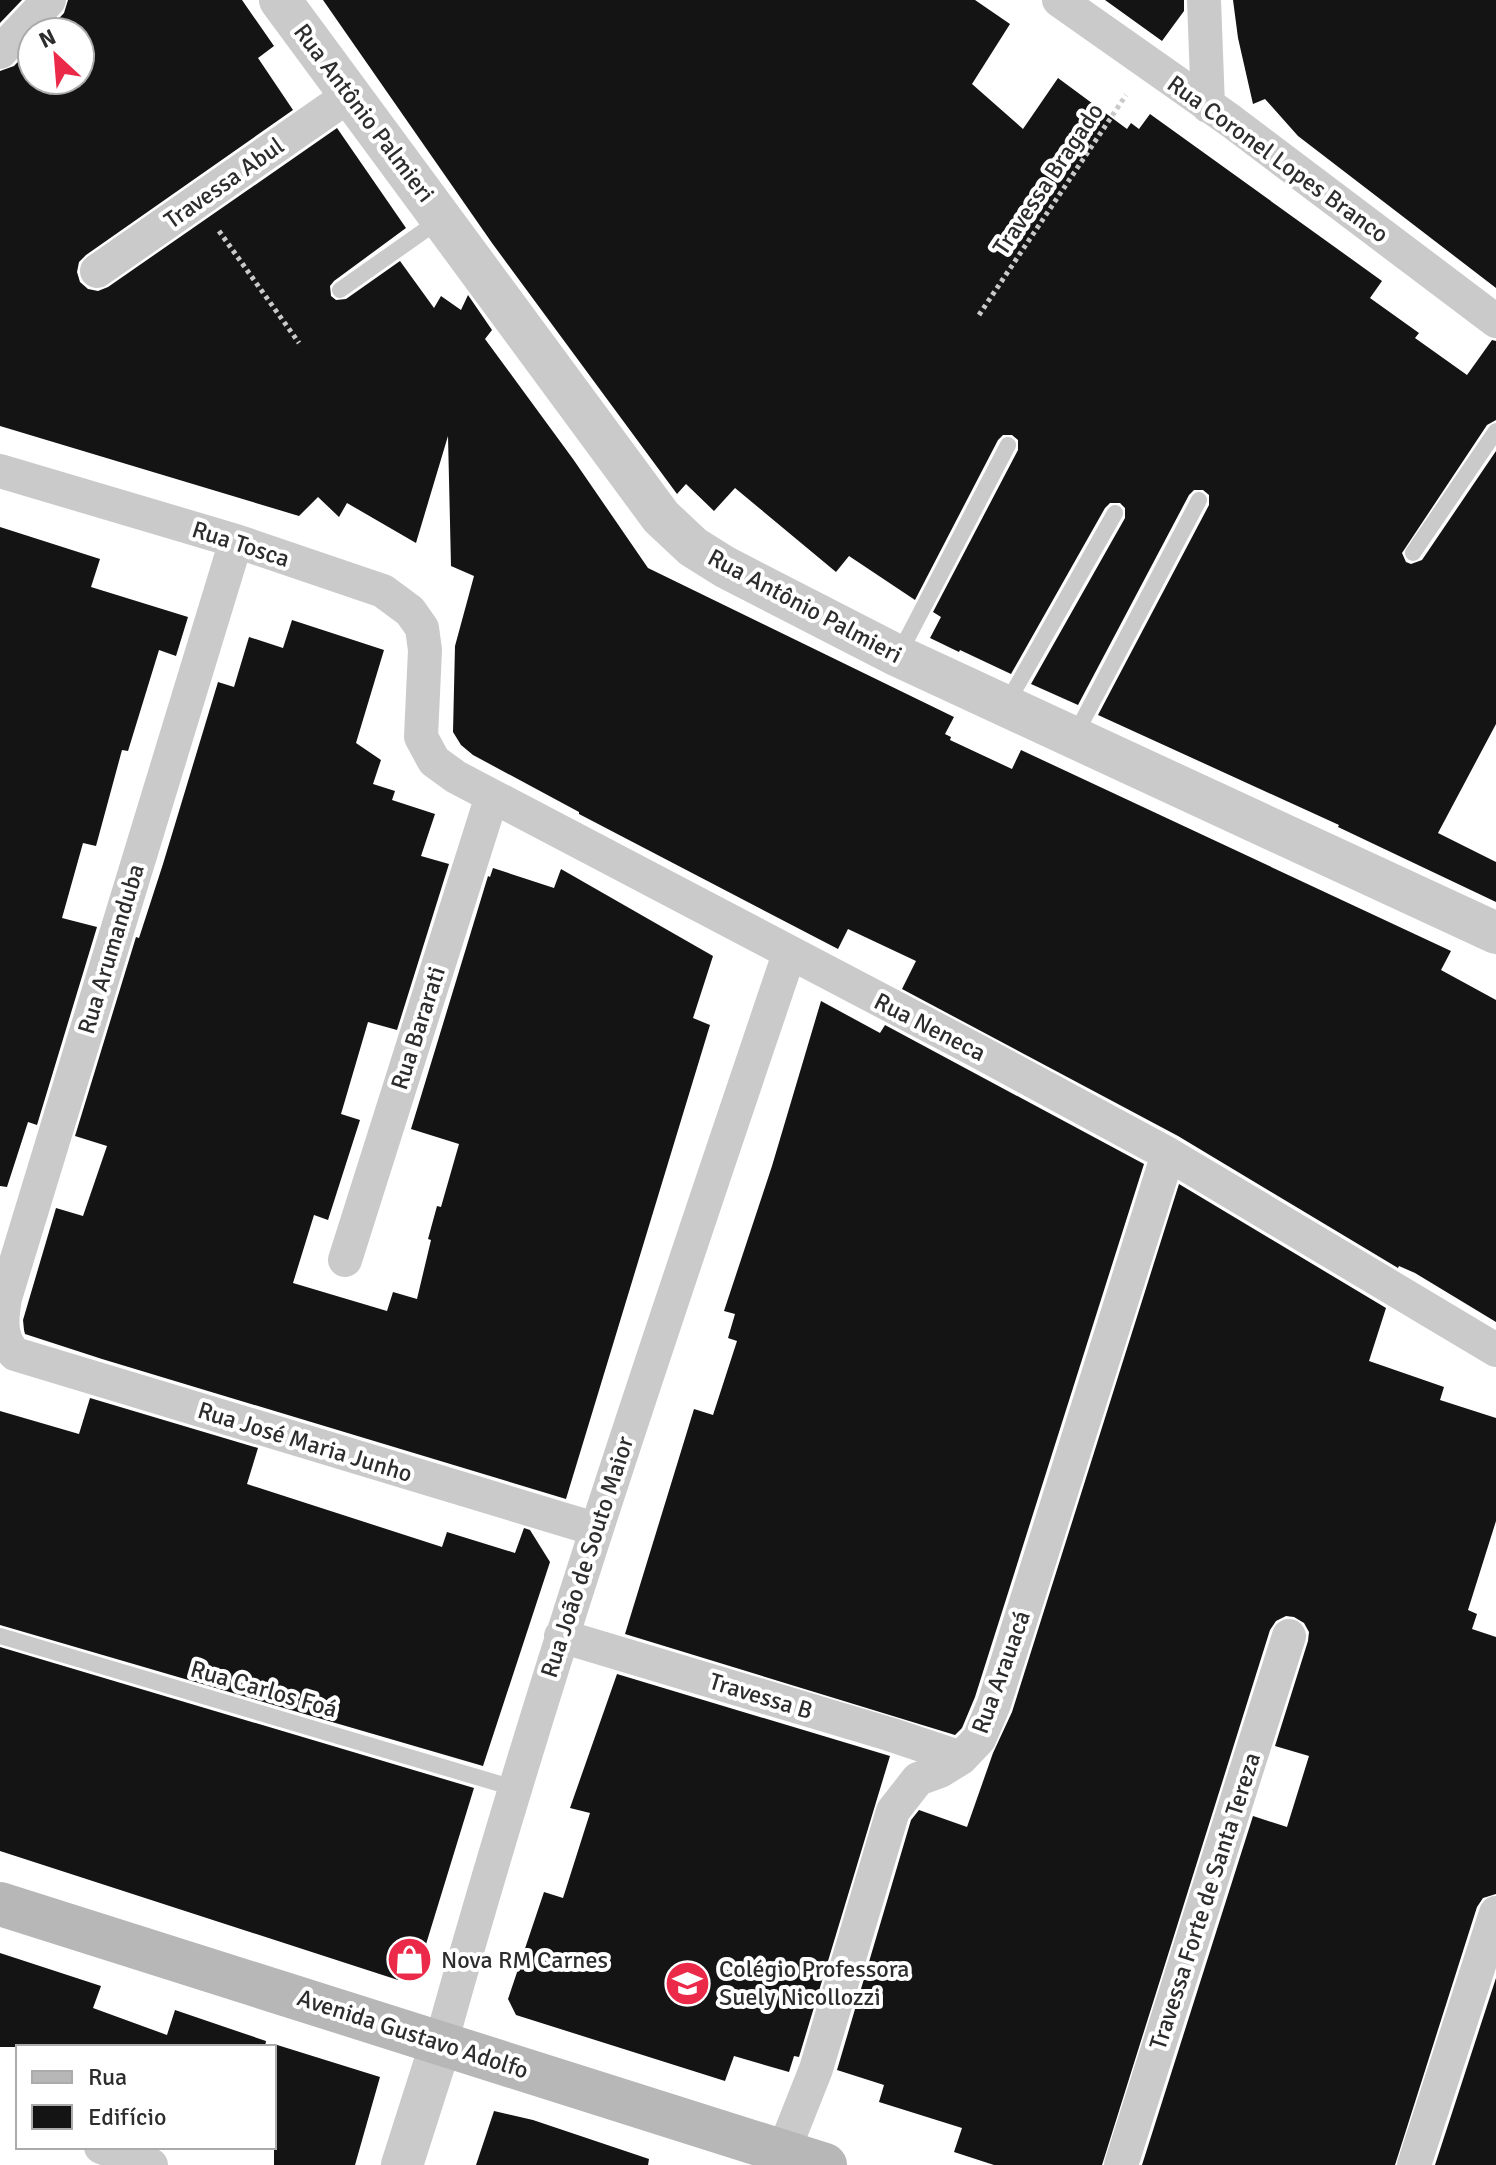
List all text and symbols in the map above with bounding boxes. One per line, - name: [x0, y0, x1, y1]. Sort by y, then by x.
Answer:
- north arrow: [16, 16, 96, 96]
- street label: Rua Antônio Palmieri: [287, 18, 441, 208]
- text: N: [35, 23, 60, 54]
- street label: Rua Coronel Lopes Branco: [1162, 69, 1394, 249]
- street label: Travessa Bragado: [986, 97, 1110, 261]
- street label: Travessa Abul: [158, 131, 290, 235]
- street label: Rua Tosca: [188, 514, 294, 574]
- street label: Rua Antônio Palmieri: [703, 542, 907, 670]
- street label: Rua Arumanduba: [71, 860, 151, 1038]
- street label: Rua Bararati: [384, 963, 452, 1093]
- street label: Rua Neneca: [869, 986, 991, 1068]
- street label: Rua José Maria Junho: [194, 1395, 416, 1489]
- street label: Rua João de Souto Maior: [534, 1432, 640, 1681]
- street label: Rua Arauacá: [965, 1606, 1037, 1738]
- street label: Rua Carlos Foá: [187, 1654, 341, 1724]
- street label: Travessa B: [706, 1666, 816, 1726]
- street label: Travessa Forte de Santa Tereza: [1143, 1749, 1267, 2053]
- shop icon: Nova RM Carnes: [386, 1936, 434, 1984]
- place label: Nova RM Carnes: [441, 1945, 608, 1975]
- place label: Colégio Professora Suely Nicollozzi: [719, 1954, 910, 2012]
- school or university icon: Colégio Professora Suely Nicollozzi: [664, 1959, 712, 2007]
- street label: Avenida Gustavo Adolfo: [294, 1982, 532, 2086]
- legend: [16, 2045, 276, 2149]
- text: Rua: [88, 2062, 127, 2092]
- text: Edifício: [88, 2102, 166, 2132]

